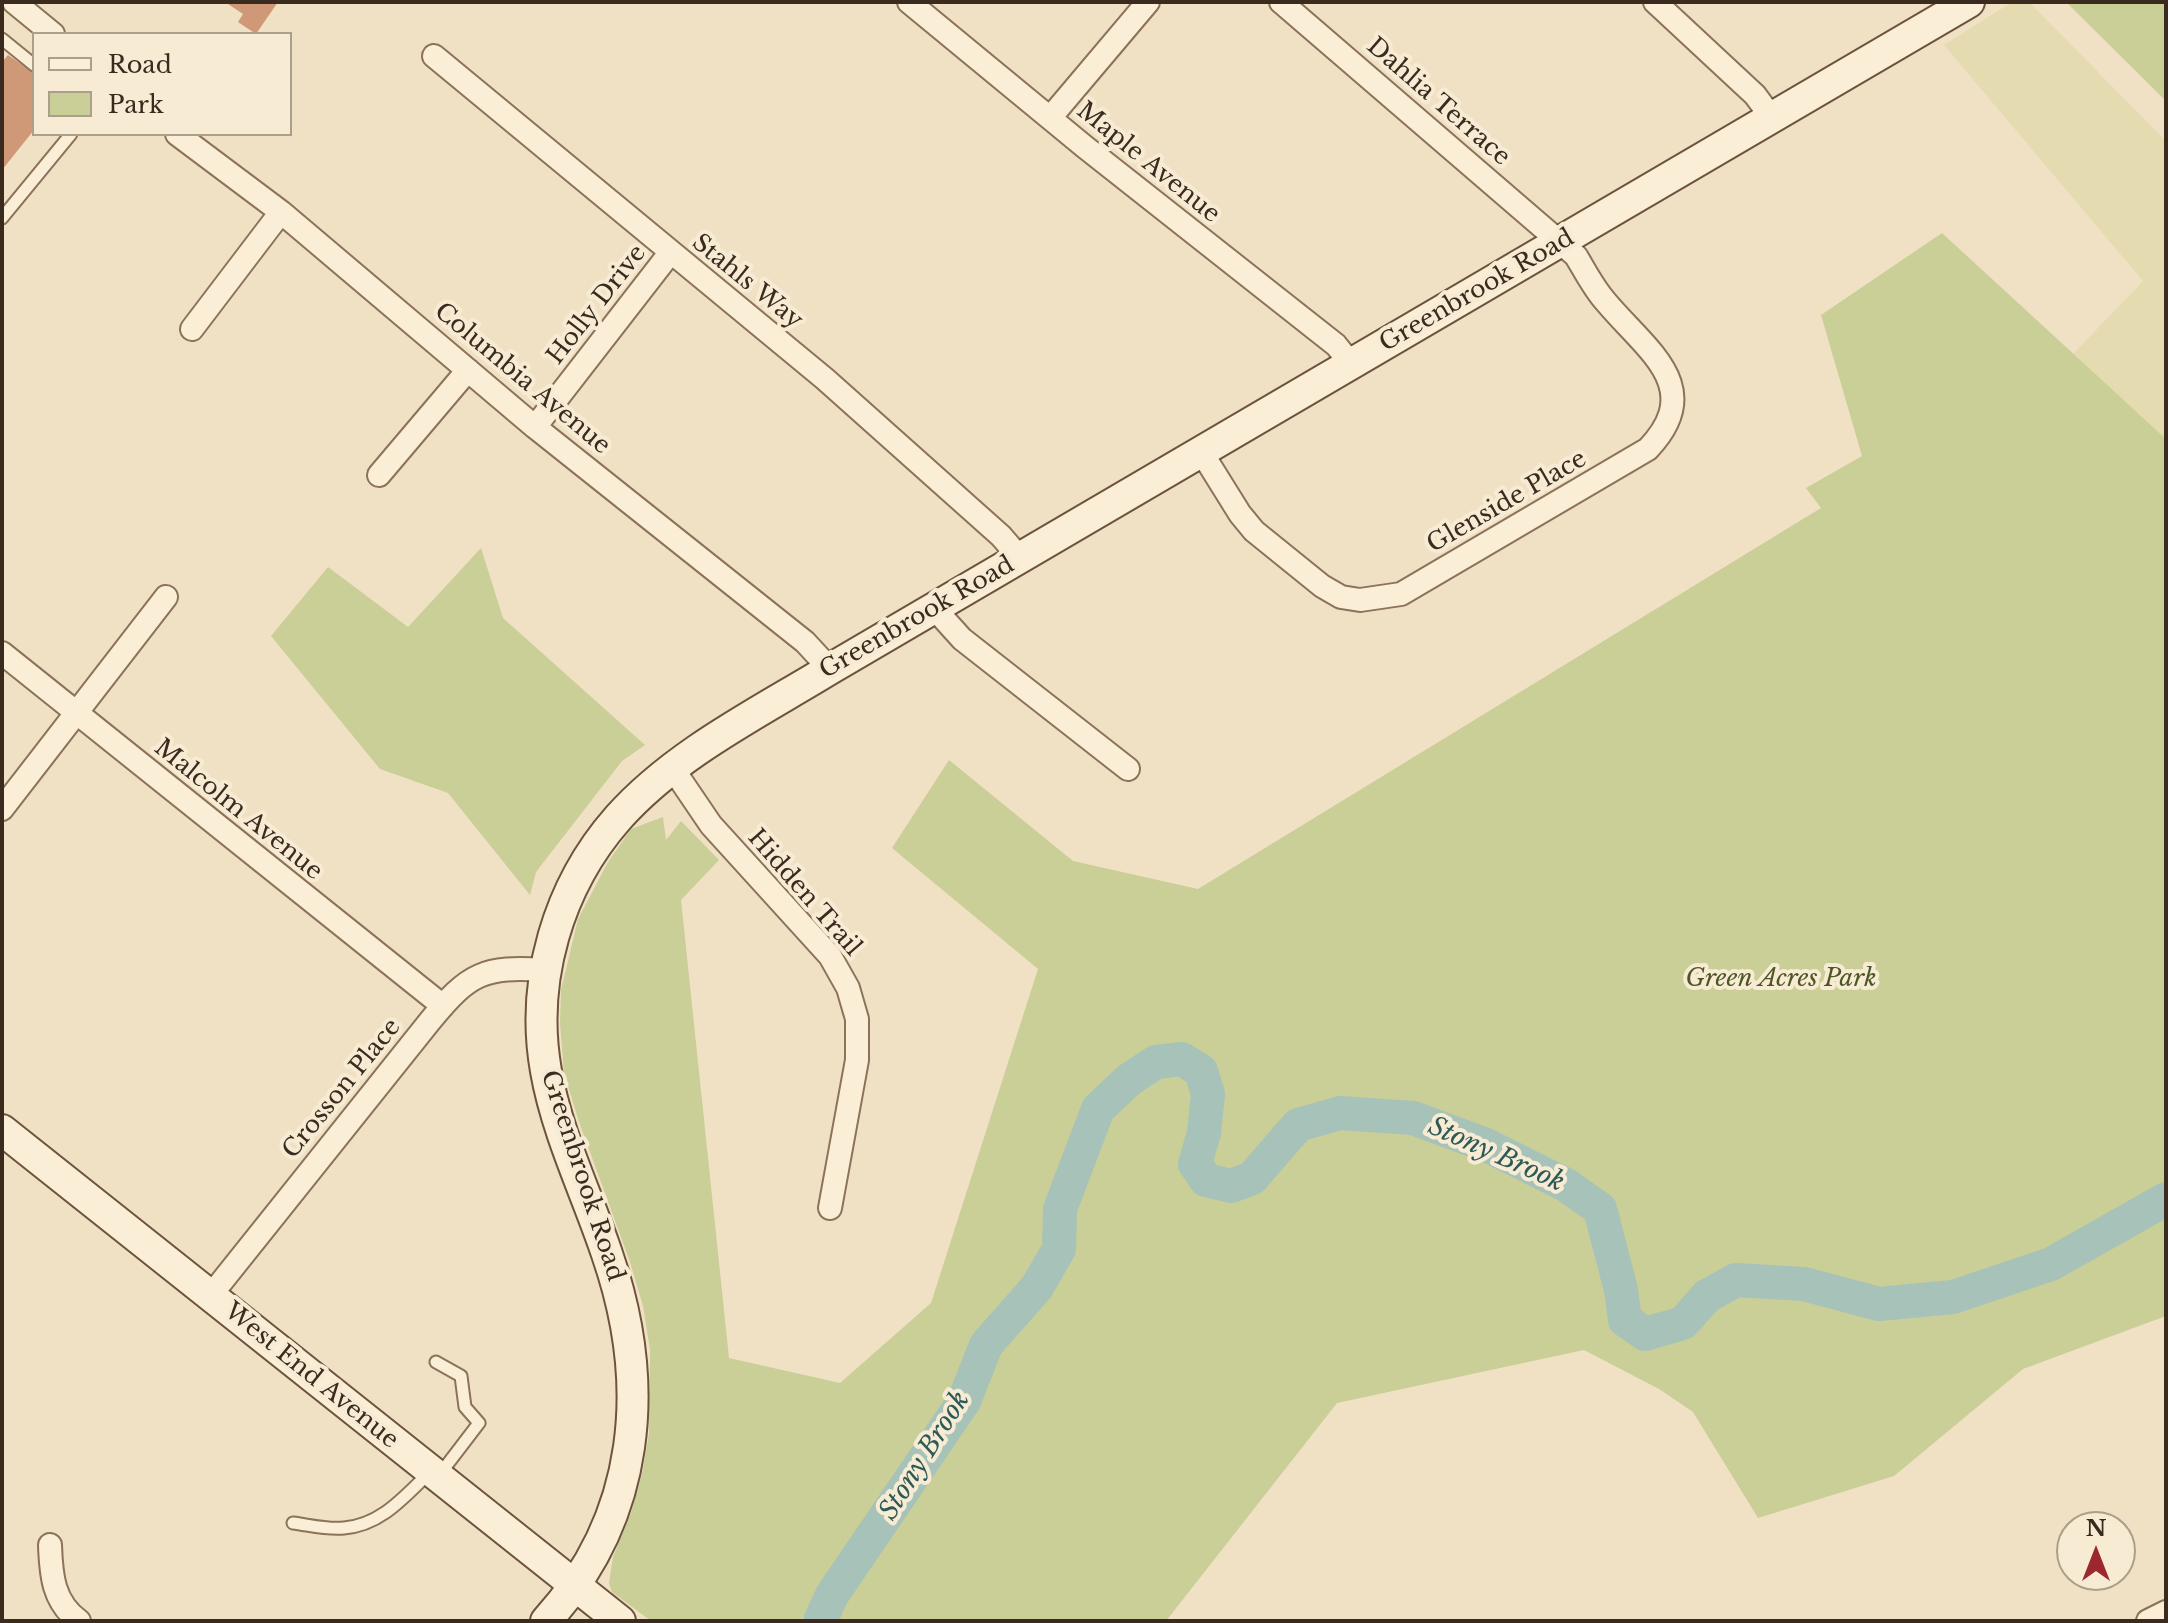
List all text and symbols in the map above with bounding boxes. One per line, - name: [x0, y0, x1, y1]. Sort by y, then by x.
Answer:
- legend: [32, 32, 292, 136]
- street label: Dahlia Terrace: [1361, 32, 1515, 172]
- text: Road: [108, 50, 172, 79]
- text: Park: [108, 90, 164, 119]
- street label: Maple Avenue: [1071, 97, 1225, 229]
- street label: Greenbrook Road: [1375, 224, 1579, 358]
- street label: Stahls Way: [686, 229, 808, 335]
- street label: Holly Drive: [541, 240, 653, 370]
- street label: Columbia Avenue: [428, 297, 616, 461]
- street label: Glenside Place: [1422, 445, 1592, 559]
- street label: Greenbrook Road: [815, 551, 1019, 685]
- street label: Malcolm Avenue: [148, 733, 328, 887]
- street label: Hidden Trail: [741, 824, 867, 962]
- park label: Green Acres Park: [1685, 965, 1877, 993]
- street label: Crosson Place: [277, 1013, 407, 1165]
- street label: Greenbrook Road: [534, 1067, 630, 1285]
- water label: Stony Brook: [1423, 1111, 1569, 1199]
- street label: West End Avenue: [218, 1297, 404, 1455]
- water label: Stony Brook: [873, 1386, 977, 1526]
- north arrow: [2056, 1511, 2136, 1591]
- text: N: [2086, 1515, 2106, 1542]

